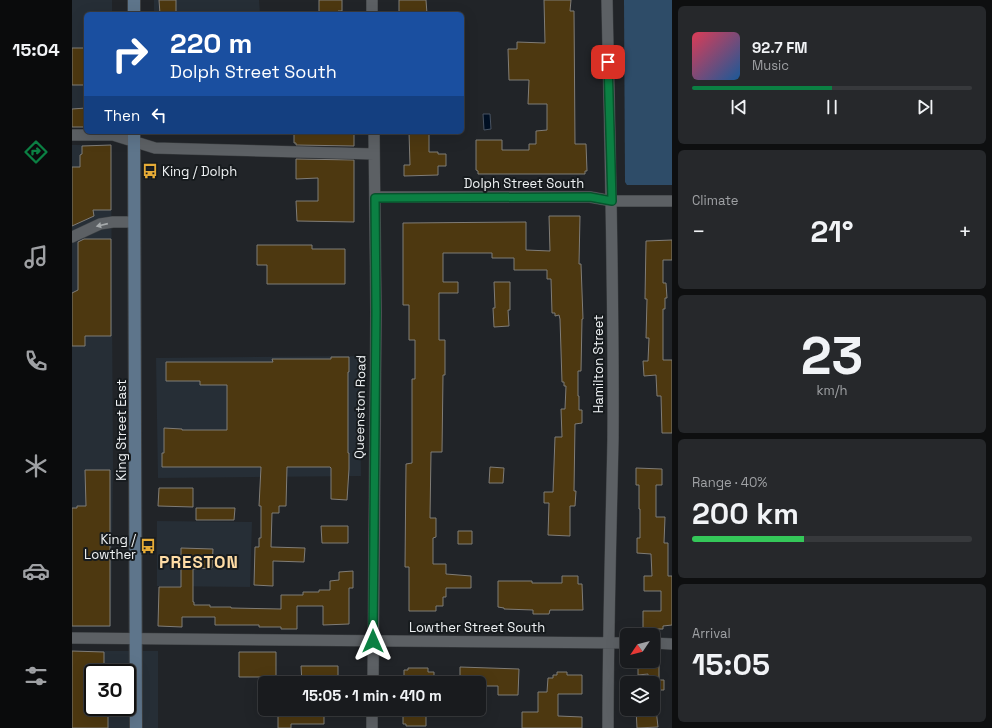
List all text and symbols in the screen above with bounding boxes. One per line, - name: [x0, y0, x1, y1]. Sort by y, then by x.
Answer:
- text: 220 m: [170, 25, 252, 61]
- icon: right: [104, 28, 156, 80]
- text: 15:04: [12, 38, 60, 61]
- text: 92.7 FM: [752, 38, 808, 57]
- pin: [591, 45, 625, 79]
- icon: arrive: [597, 51, 619, 73]
- text: Music: [752, 57, 789, 74]
- text: Dolph Street South: [170, 60, 337, 83]
- icon: previous: [728, 96, 750, 118]
- icon: pause: [821, 96, 843, 118]
- icon: next: [914, 96, 936, 118]
- icon: left: [148, 104, 170, 126]
- text: Then: [104, 106, 140, 125]
- icon: directions: [22, 138, 50, 166]
- bus stop icon: King / Dolph: [141, 162, 159, 180]
- place label: King / Dolph: [162, 163, 237, 180]
- street label: Dolph Street South: [464, 175, 584, 192]
- text: Climate: [692, 192, 738, 209]
- text: 21°: [810, 212, 854, 251]
- text: −: [692, 217, 706, 245]
- text: +: [958, 217, 972, 245]
- one-way arrow: [96, 222, 108, 228]
- icon: music: [22, 243, 50, 271]
- street label: Hamilton Street: [590, 315, 607, 413]
- text: 23: [801, 323, 863, 389]
- icon: phone: [22, 347, 50, 375]
- street label: Queenston Road: [351, 355, 369, 459]
- street label: King Street East: [113, 379, 130, 481]
- text: km/h: [817, 382, 847, 399]
- icon: climate: [22, 452, 50, 480]
- text: Range · 40%: [692, 474, 767, 491]
- text: 200 km: [692, 494, 799, 533]
- place label: King / Lowther: [84, 531, 136, 563]
- bus stop icon: King / Lowther: [139, 537, 157, 555]
- district label: PRESTON: [159, 551, 239, 573]
- icon: car: [22, 557, 50, 585]
- street label: Lowther Street South: [409, 619, 545, 636]
- position arrow: [352, 620, 394, 662]
- text: Arrival: [692, 625, 731, 642]
- north arrow: [620, 628, 660, 668]
- map controls: [620, 628, 660, 716]
- text: 15:05: [692, 645, 770, 684]
- icon: filters: [22, 662, 50, 690]
- speed limit sign: 30: [84, 664, 136, 716]
- button: layers: [620, 676, 660, 716]
- text: 15:05 · 1 min · 410 m: [302, 686, 442, 705]

